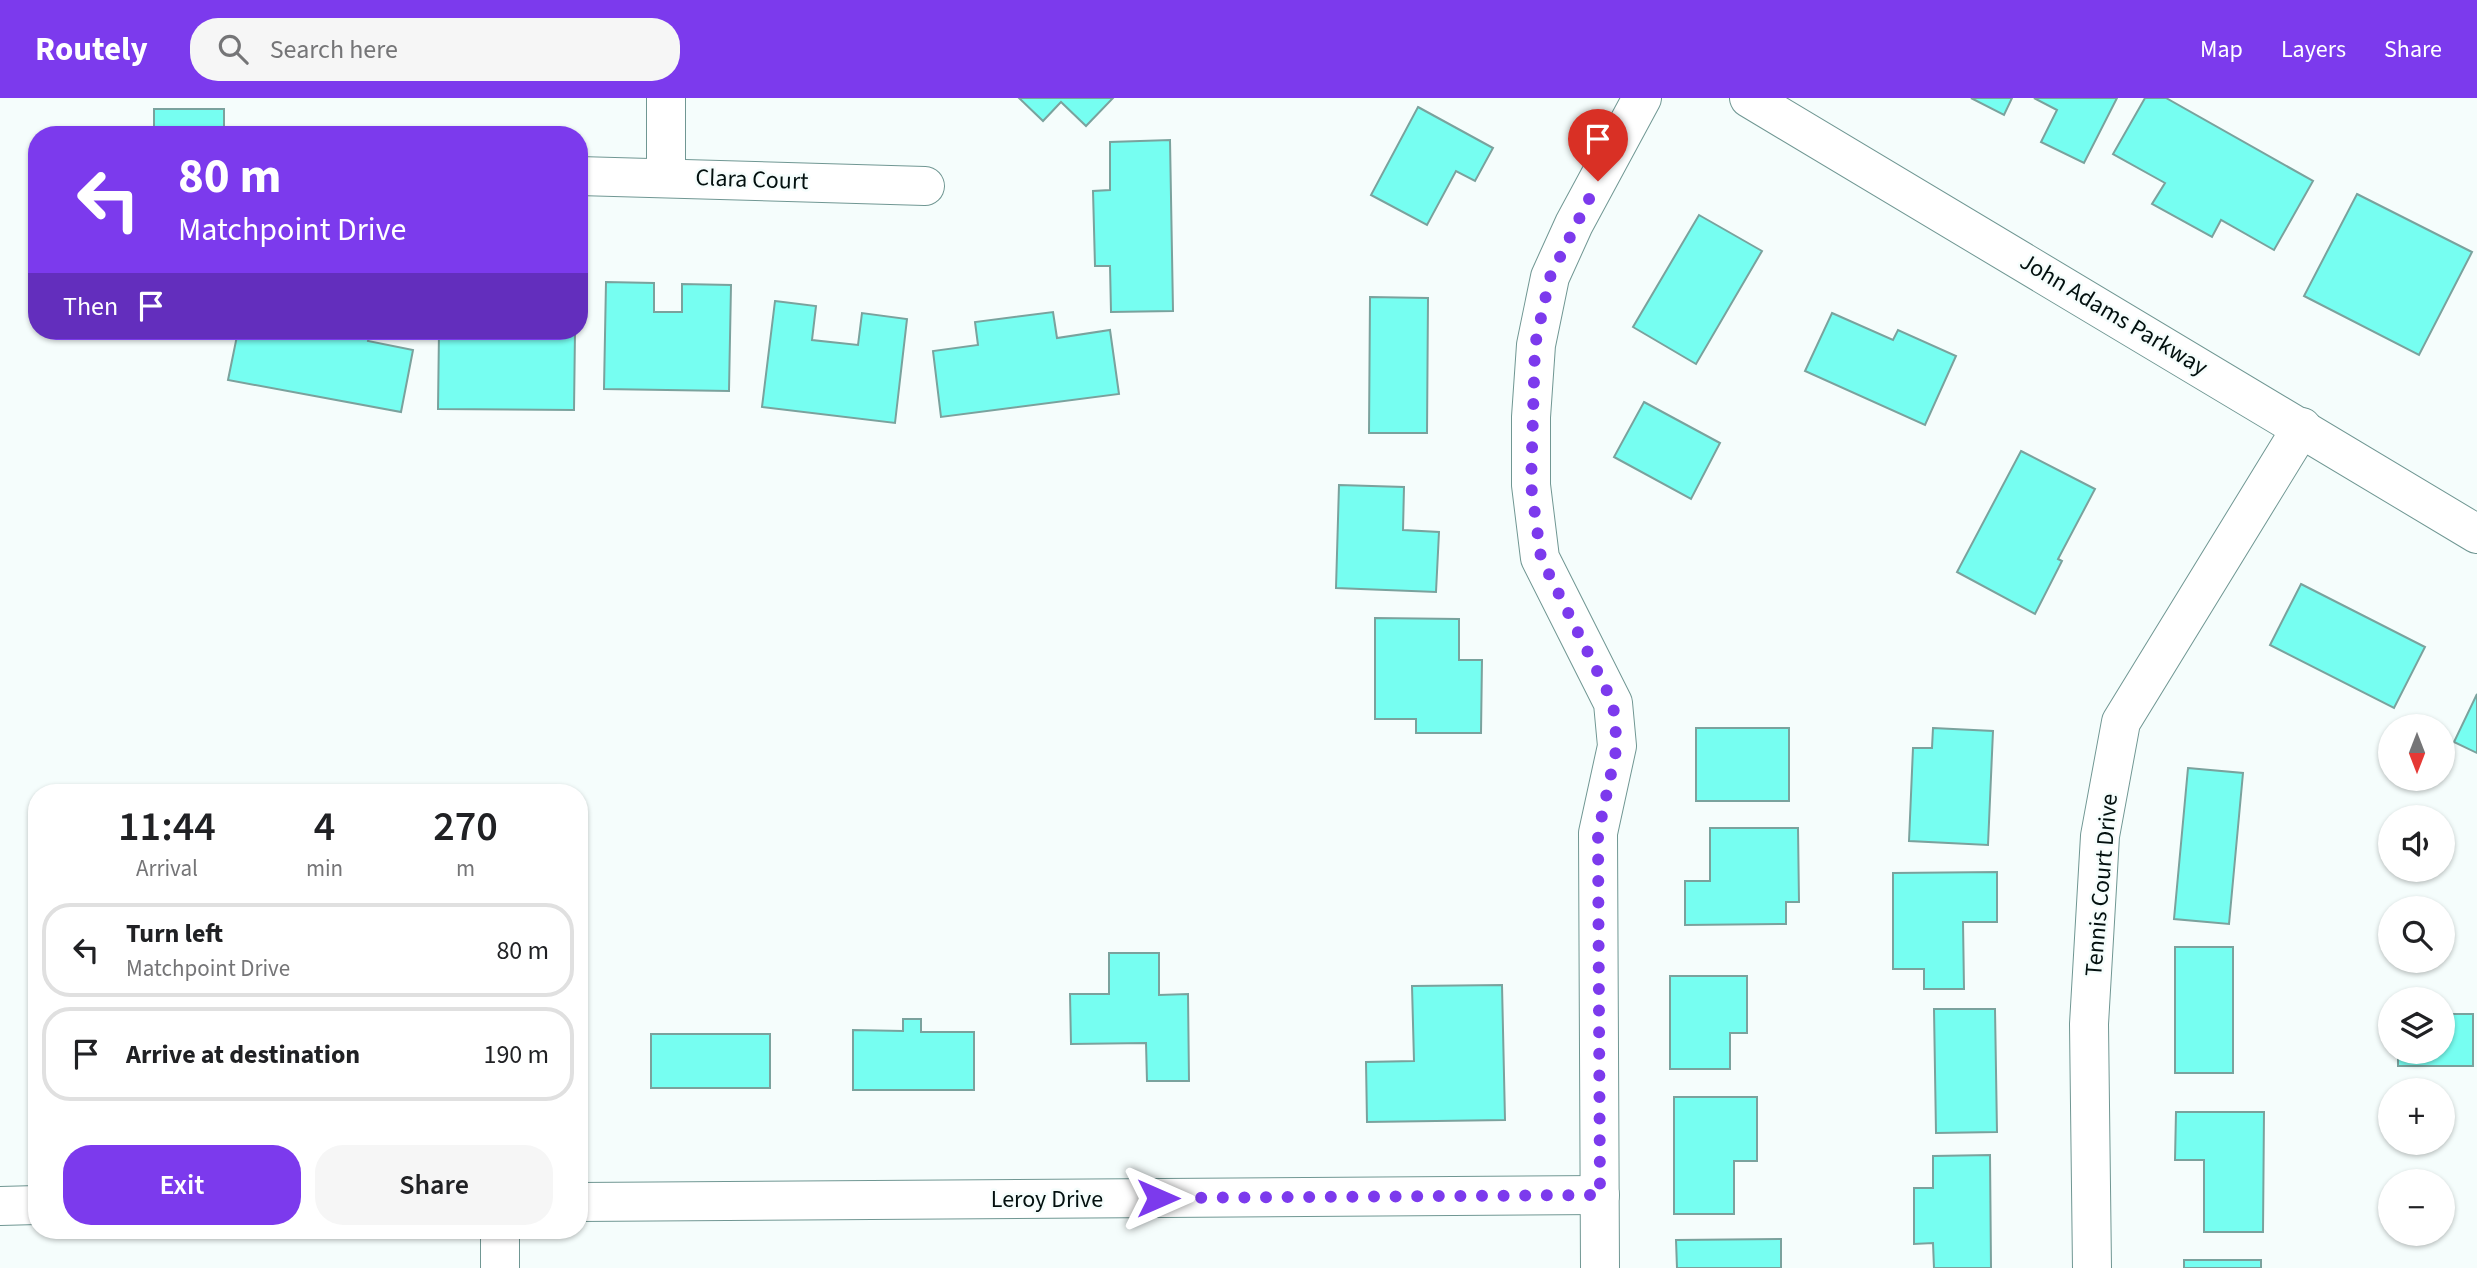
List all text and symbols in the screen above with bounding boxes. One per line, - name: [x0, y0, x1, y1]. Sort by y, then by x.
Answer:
- search box: [190, 18, 680, 81]
- text: Routely: [35, 26, 148, 73]
- icon: search: [214, 30, 252, 68]
- text: Search here: [270, 31, 398, 68]
- text: Map: [2200, 32, 2243, 67]
- text: Layers: [2281, 32, 2346, 67]
- text: Share: [2384, 32, 2442, 67]
- pin: [1568, 109, 1628, 181]
- icon: arrive: [1579, 120, 1617, 158]
- text: 80 m: [178, 142, 282, 212]
- icon: left: [63, 154, 154, 245]
- street label: Clara Court: [695, 160, 809, 199]
- text: Matchpoint Drive: [178, 207, 406, 253]
- street label: John Adams Parkway: [2013, 244, 2214, 385]
- icon: arrive: [132, 287, 170, 325]
- text: Then: [63, 288, 118, 325]
- north arrow: [2378, 714, 2455, 791]
- map controls: [2378, 714, 2455, 1246]
- street label: Tennis Court Drive: [2076, 792, 2127, 978]
- text: 11:44: [118, 797, 216, 857]
- text: 4: [314, 797, 335, 857]
- text: 270: [433, 797, 498, 857]
- button: sound: [2378, 805, 2455, 882]
- text: Arrival: [136, 852, 198, 885]
- text: min: [306, 852, 343, 885]
- text: m: [456, 852, 475, 885]
- button: search: [2378, 896, 2455, 973]
- text: Turn left: [126, 915, 223, 952]
- icon: left: [67, 931, 105, 969]
- text: 80 m: [496, 932, 549, 969]
- text: Matchpoint Drive: [126, 952, 290, 985]
- button: layers: [2378, 987, 2455, 1064]
- icon: arrive: [67, 1035, 105, 1073]
- text: Arrive at destination: [126, 1036, 360, 1073]
- text: 190 m: [483, 1036, 549, 1073]
- button: +: [2378, 1078, 2455, 1155]
- button: Exit: [63, 1145, 301, 1225]
- button: Share: [315, 1145, 553, 1225]
- position arrow: [1121, 1161, 1195, 1235]
- button: −: [2378, 1169, 2455, 1246]
- street label: Leroy Drive: [991, 1182, 1103, 1217]

